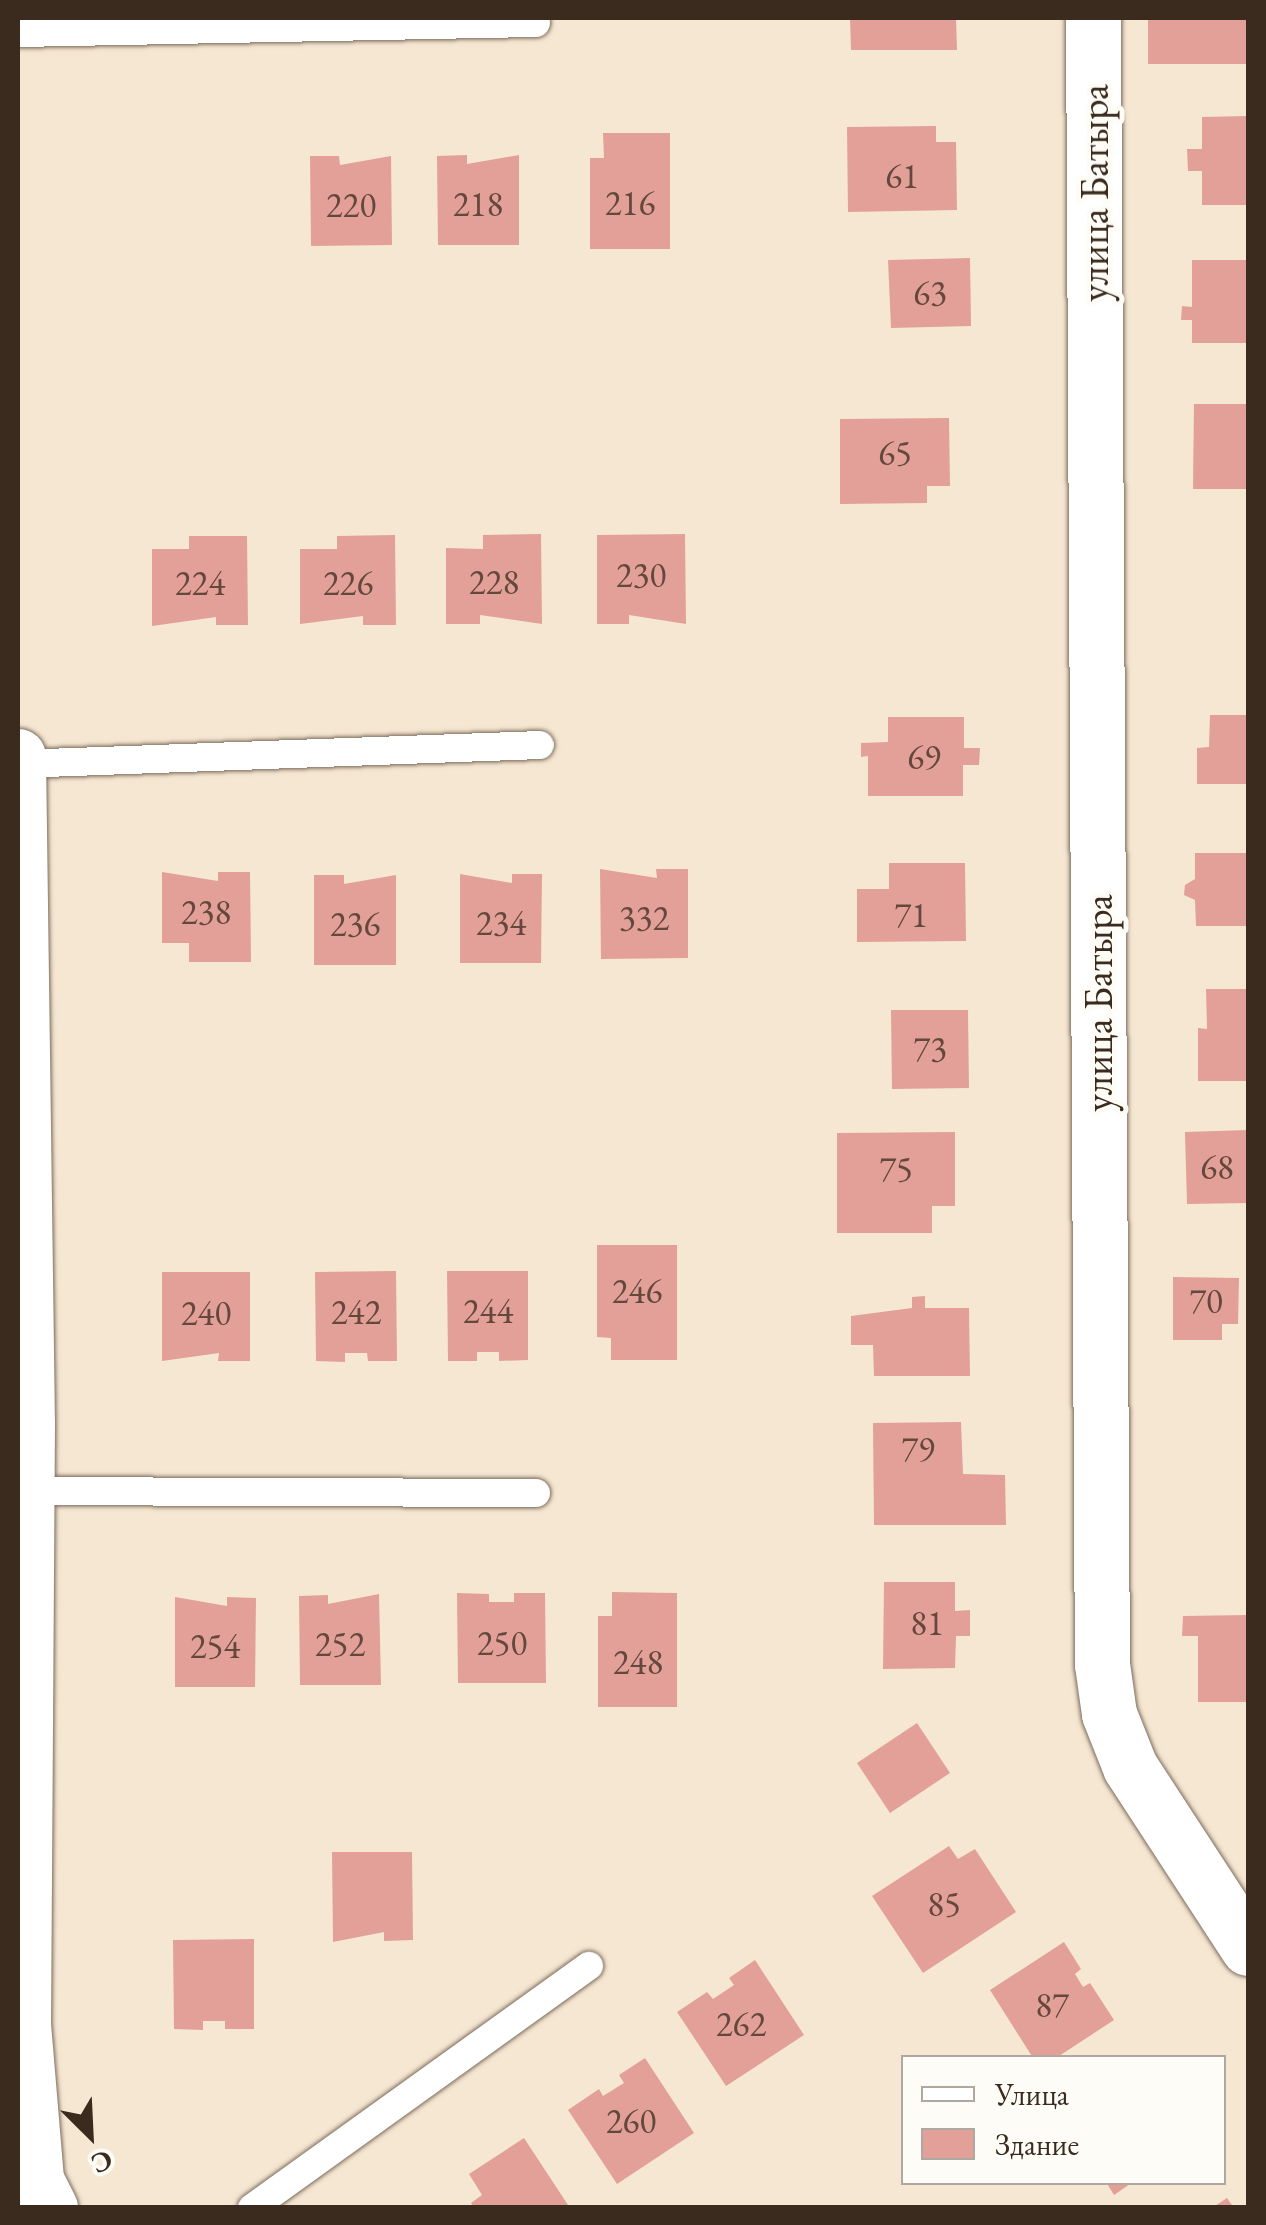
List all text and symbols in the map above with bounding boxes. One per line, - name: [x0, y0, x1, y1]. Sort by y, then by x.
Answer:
- street label: улица Батыра: [1070, 84, 1118, 302]
- house number: 61: [885, 155, 919, 197]
- house number: 216: [605, 182, 655, 224]
- house number: 218: [453, 183, 503, 225]
- house number: 220: [326, 184, 376, 226]
- house number: 63: [913, 272, 947, 314]
- house number: 65: [878, 432, 912, 474]
- house number: 230: [616, 554, 666, 596]
- house number: 228: [469, 561, 519, 603]
- house number: 224: [175, 562, 225, 604]
- house number: 226: [323, 562, 373, 604]
- house number: 69: [907, 736, 941, 778]
- house number: 238: [181, 891, 231, 933]
- house number: 71: [894, 894, 928, 936]
- street label: улица Батыра: [1074, 894, 1122, 1112]
- house number: 332: [619, 897, 669, 939]
- house number: 234: [476, 902, 526, 944]
- house number: 236: [330, 903, 380, 945]
- house number: 73: [913, 1028, 947, 1070]
- house number: 68: [1200, 1146, 1234, 1188]
- house number: 75: [879, 1148, 913, 1190]
- house number: 246: [612, 1270, 662, 1312]
- house number: 70: [1189, 1280, 1223, 1322]
- house number: 244: [463, 1290, 513, 1332]
- house number: 242: [331, 1291, 381, 1333]
- house number: 240: [181, 1292, 231, 1334]
- house number: 79: [901, 1428, 935, 1470]
- house number: 81: [910, 1602, 944, 1644]
- house number: 250: [477, 1622, 527, 1664]
- house number: 252: [315, 1623, 365, 1665]
- house number: 254: [190, 1625, 240, 1667]
- house number: 248: [613, 1641, 663, 1683]
- house number: 85: [927, 1883, 961, 1925]
- house number: 87: [1035, 1984, 1069, 2026]
- house number: 262: [716, 2003, 766, 2045]
- legend: [901, 2055, 1226, 2185]
- text: Улица: [995, 2075, 1069, 2114]
- north arrow: [40, 2085, 140, 2185]
- house number: 260: [606, 2100, 656, 2142]
- text: Здание: [995, 2125, 1079, 2164]
- text: С: [86, 2142, 119, 2183]

